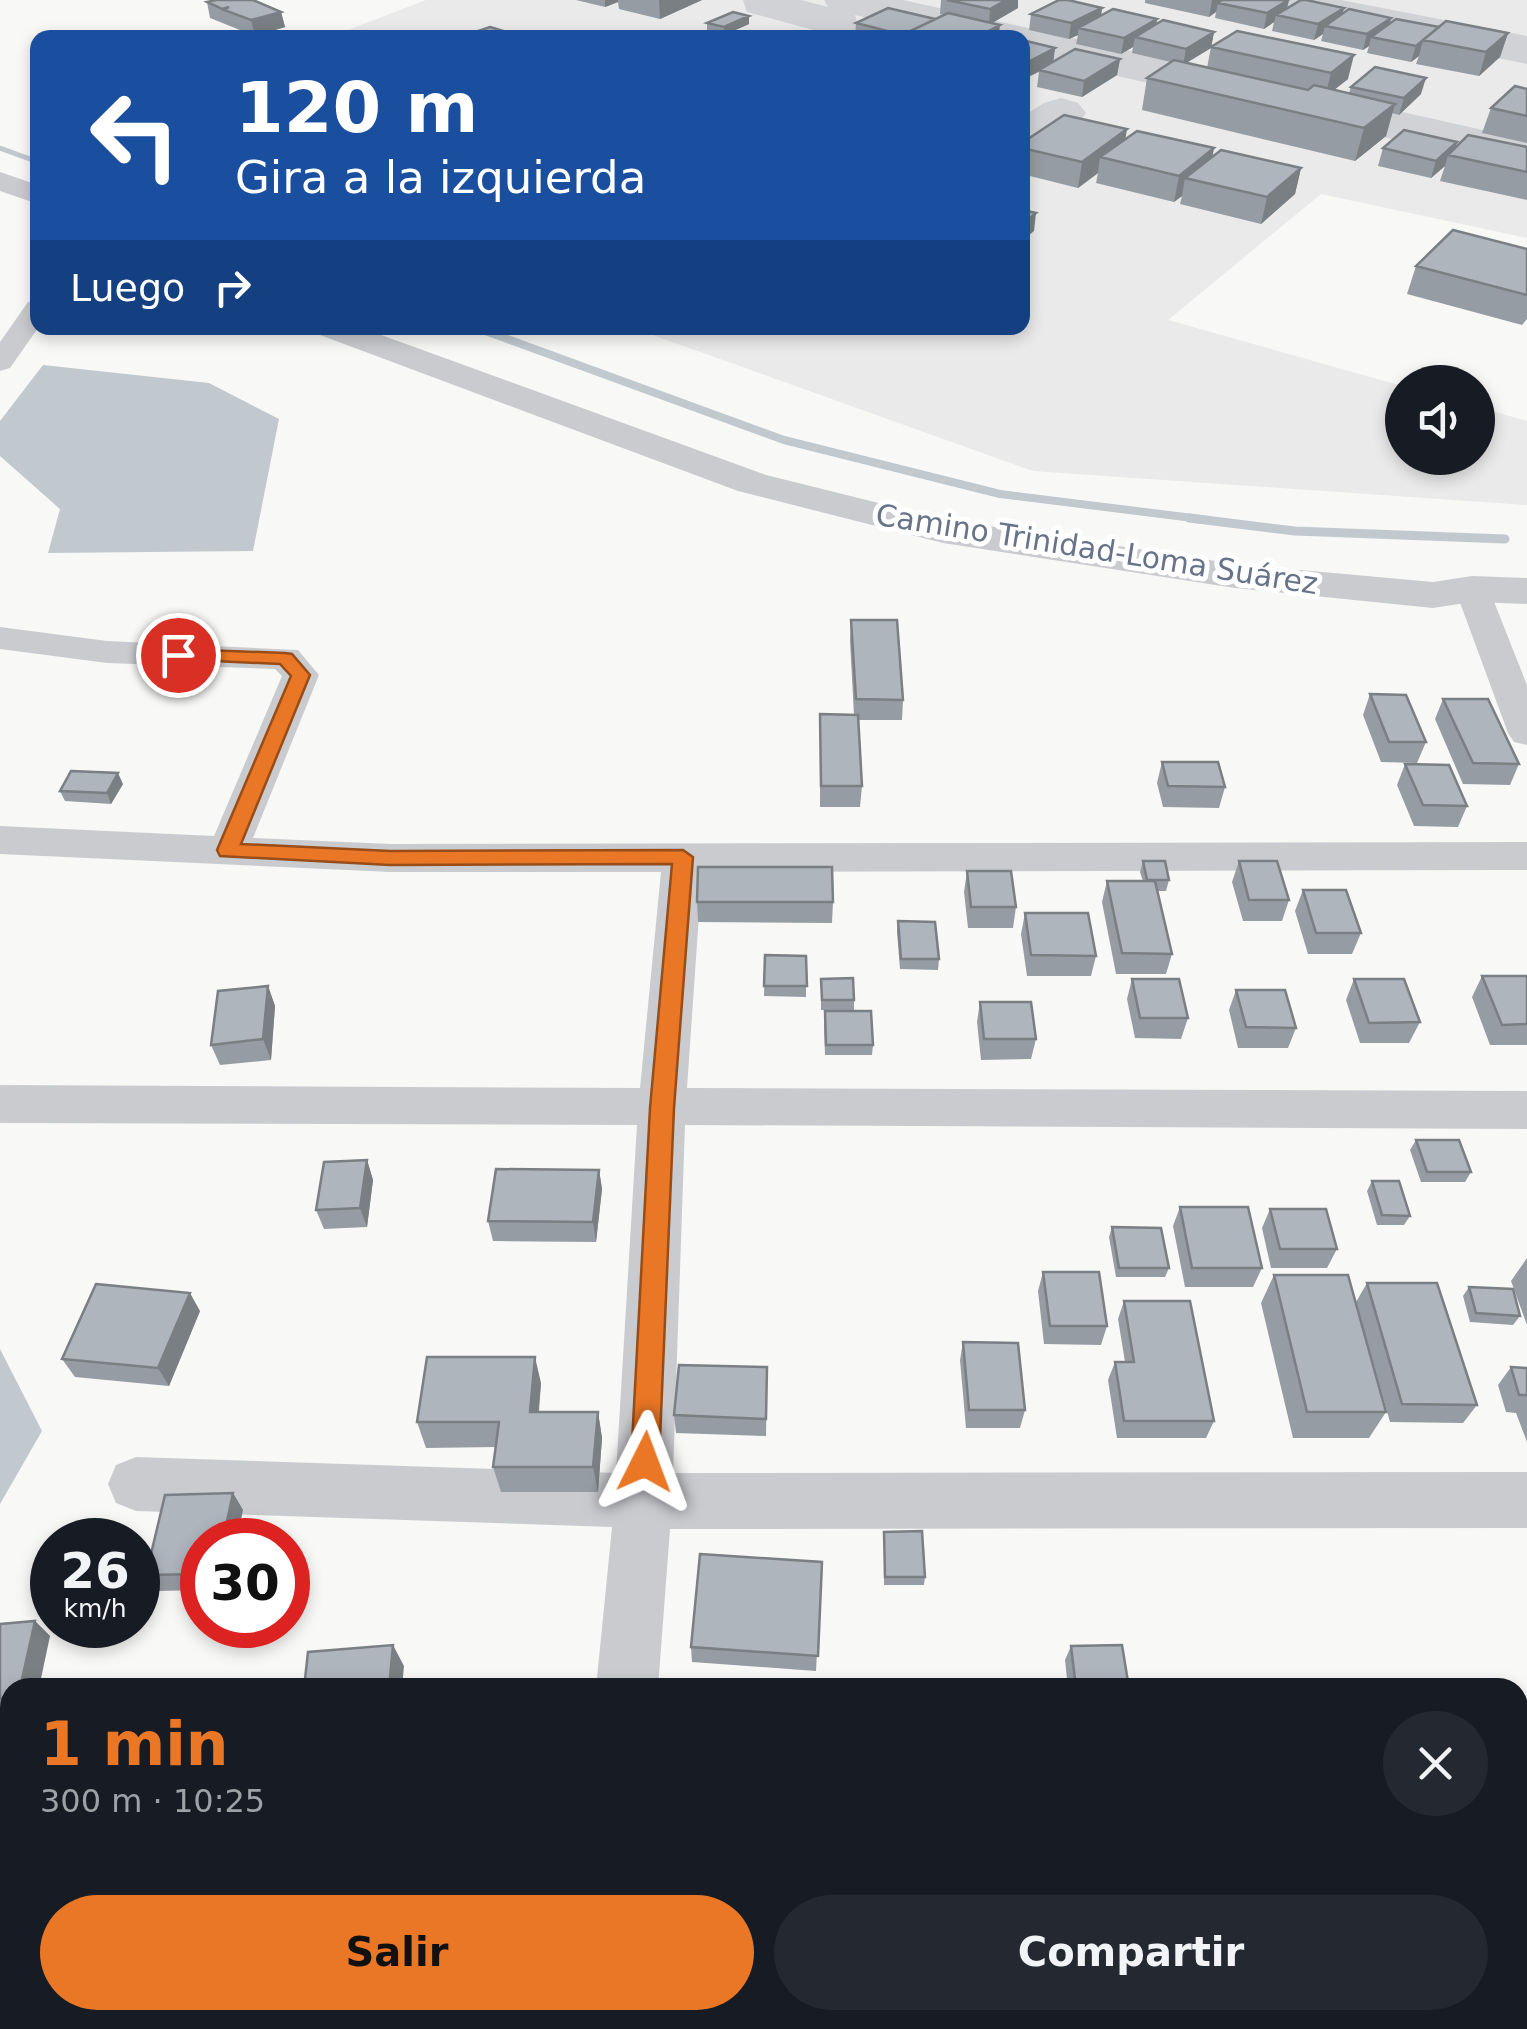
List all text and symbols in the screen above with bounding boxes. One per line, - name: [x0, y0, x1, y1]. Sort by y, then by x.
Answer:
- text: 120 m: [235, 67, 478, 149]
- icon: left: [70, 70, 200, 200]
- text: Gira a la izquierda: [235, 151, 646, 204]
- icon: right: [205, 260, 260, 315]
- text: Luego: [70, 266, 185, 310]
- map controls: [1385, 365, 1495, 475]
- button: sound: [1385, 365, 1495, 475]
- street label: Camino Trinidad-Loma Suárez: [873, 497, 1321, 601]
- pin: [136, 613, 221, 698]
- icon: arrive: [151, 628, 206, 683]
- position arrow: [593, 1410, 697, 1514]
- speed limit sign: 30: [180, 1518, 310, 1648]
- text: 26: [60, 1542, 130, 1600]
- text: km/h: [63, 1594, 127, 1623]
- text: 1 min: [40, 1709, 228, 1779]
- button: close: [1383, 1711, 1488, 1816]
- text: 300 m · 10:25: [40, 1782, 265, 1820]
- button: Salir: [40, 1895, 754, 2010]
- button: Compartir: [774, 1895, 1488, 2010]

